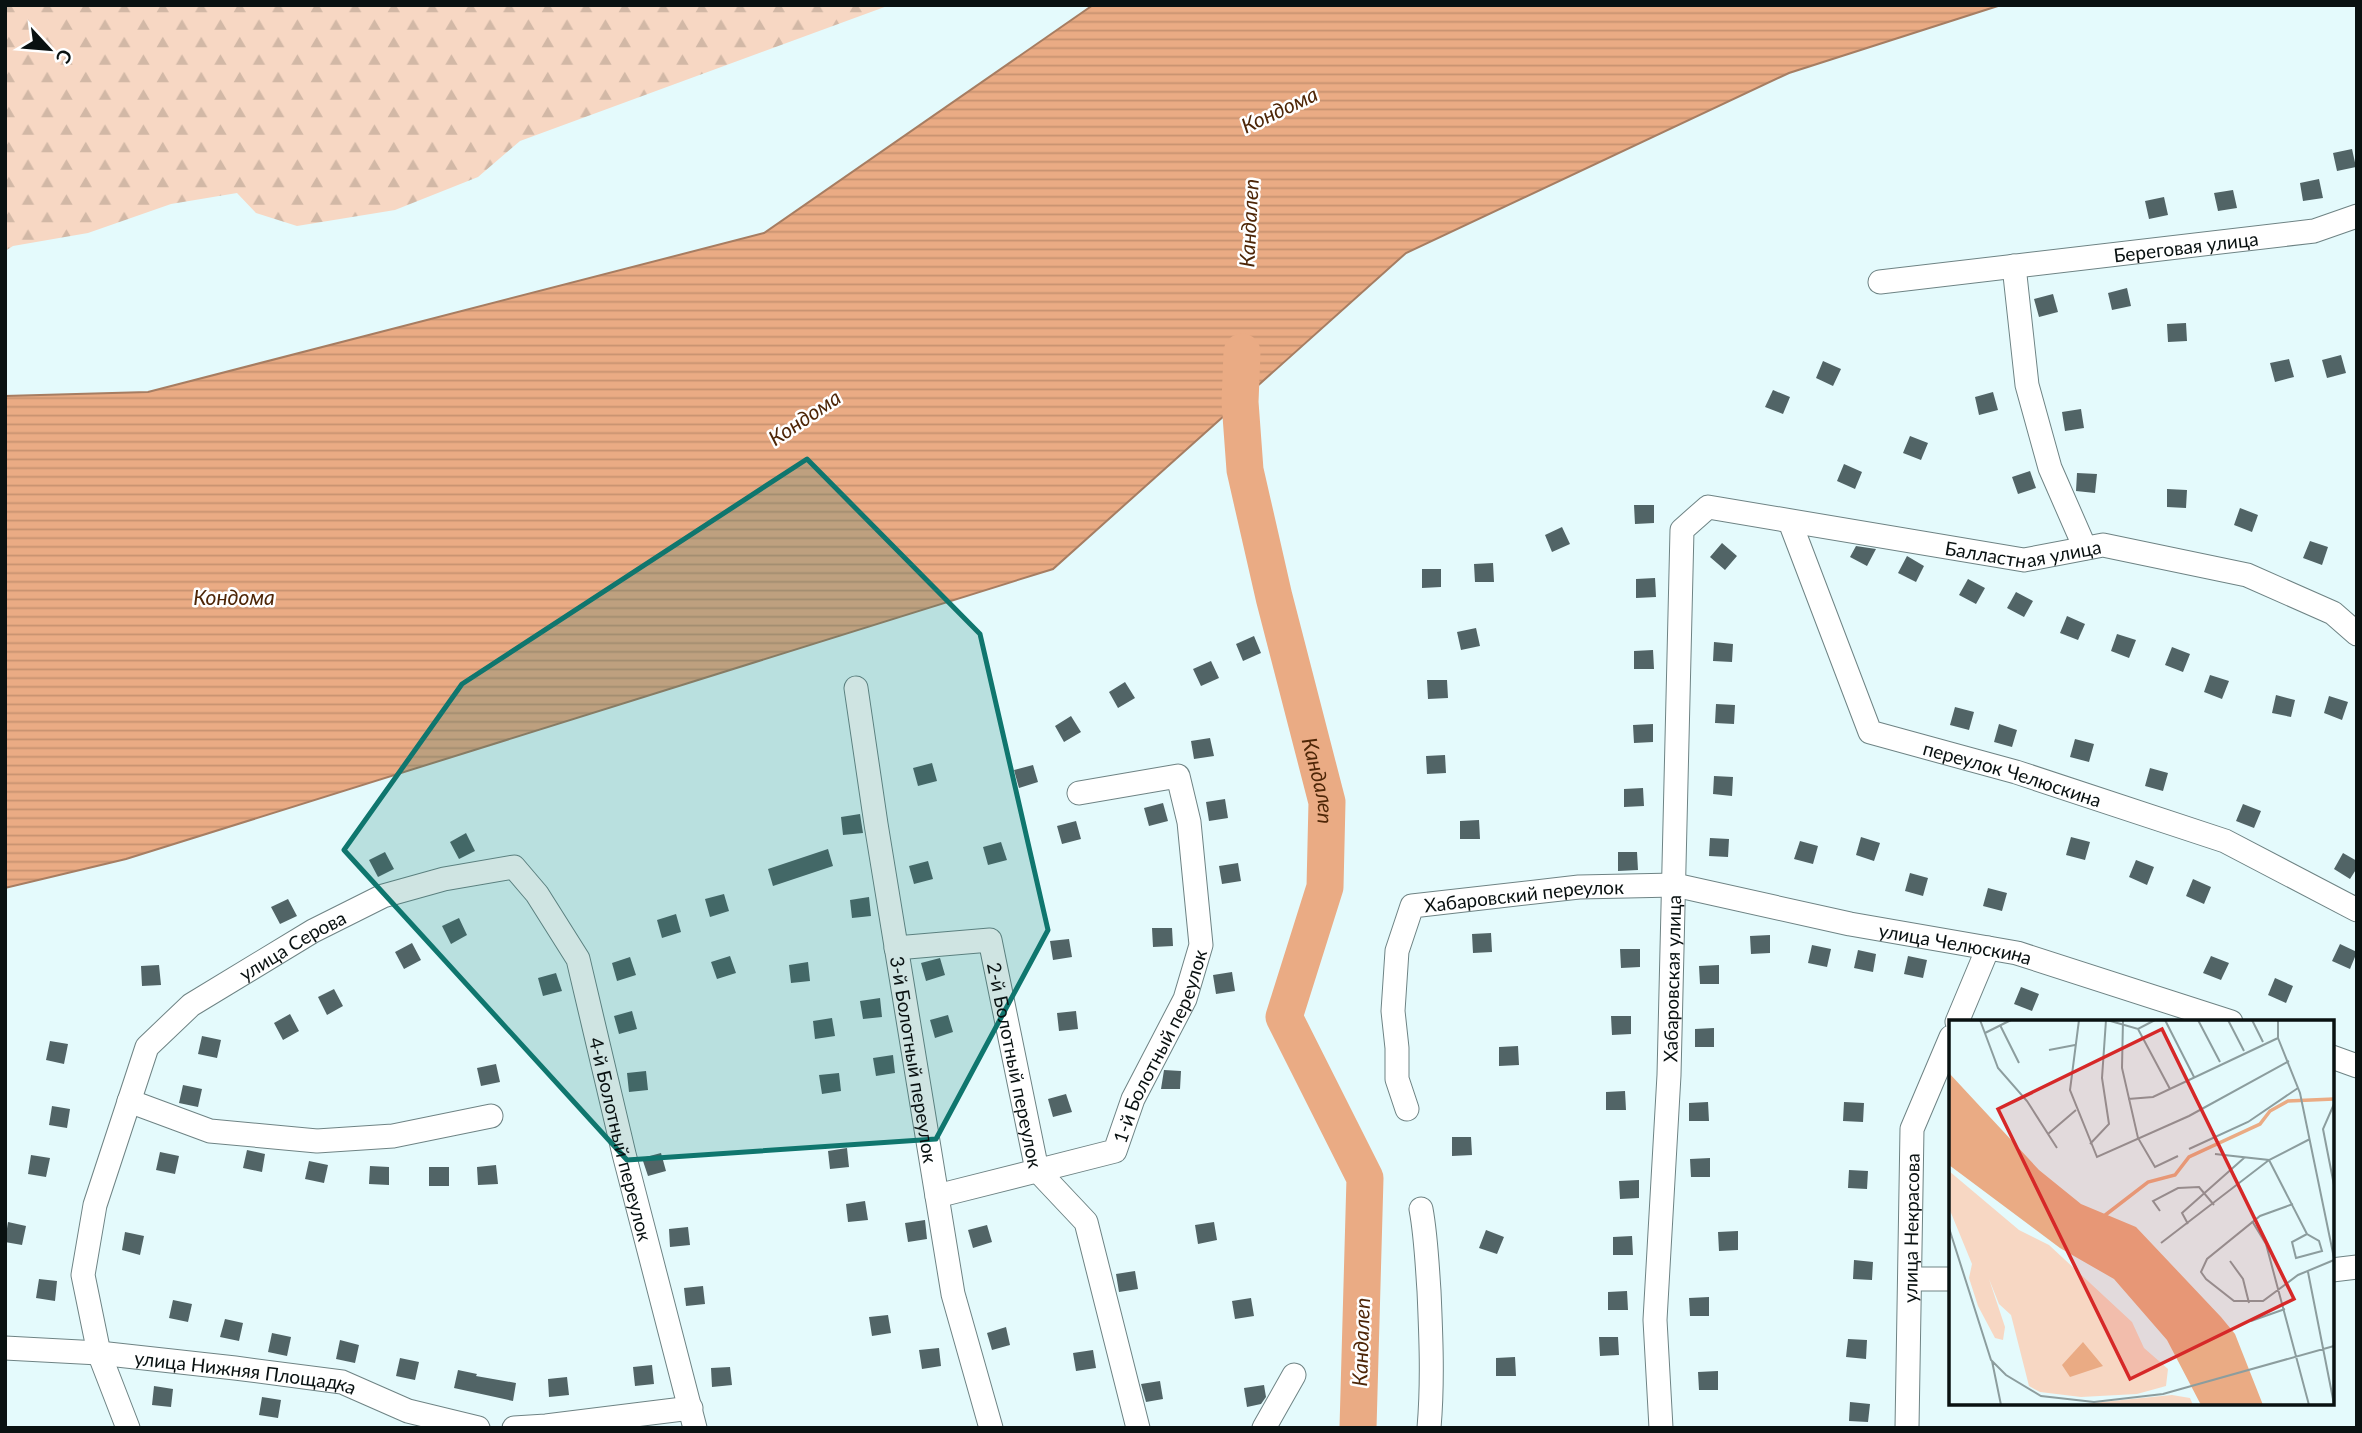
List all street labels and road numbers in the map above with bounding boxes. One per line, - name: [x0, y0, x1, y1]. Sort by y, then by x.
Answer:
- street label: Береговая улица: [2112, 226, 2260, 266]
- street label: Балластная улица: [1943, 534, 2103, 572]
- street label: переулок Челюскина: [1921, 736, 2105, 811]
- street label: Хабаровский переулок: [1423, 875, 1624, 916]
- street label: Хабаровская улица: [1658, 895, 1685, 1063]
- street label: улица Серова: [235, 905, 349, 985]
- street label: улица Челюскина: [1877, 918, 2035, 969]
- street label: 1-й Болотный переулок: [1107, 946, 1211, 1146]
- street label: 3-й Болотный переулок: [886, 954, 943, 1165]
- street label: 2-й Болотный переулок: [983, 960, 1048, 1170]
- street label: 4-й Болотный переулок: [585, 1035, 658, 1244]
- street label: улица Некрасова: [1898, 1153, 1923, 1303]
- street label: улица Нижняя Площадка: [133, 1345, 361, 1399]

